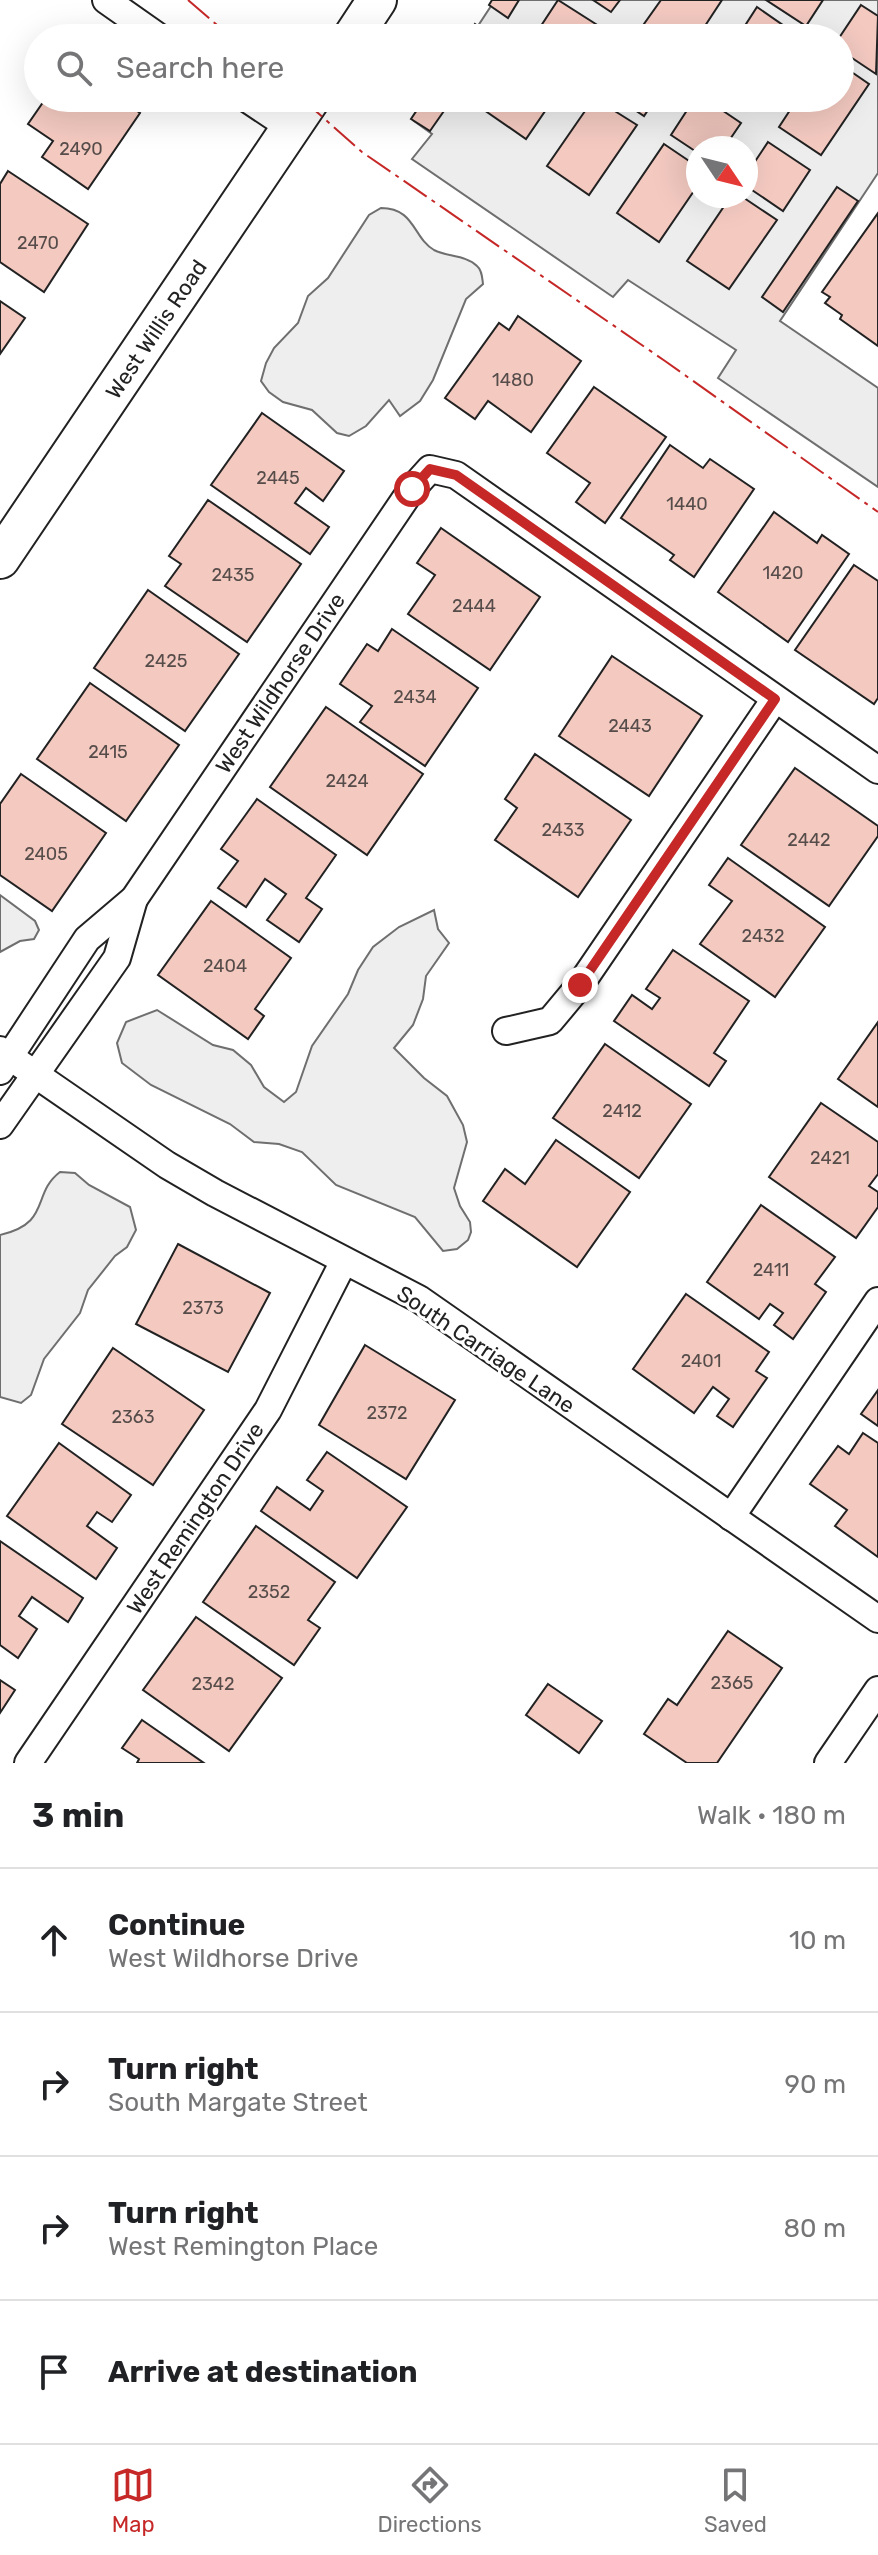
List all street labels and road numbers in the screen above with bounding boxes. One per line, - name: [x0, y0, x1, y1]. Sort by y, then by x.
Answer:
- street label: West Willis Road: [100, 255, 213, 404]
- street label: West Wildhorse Drive: [210, 588, 351, 779]
- street label: South Carriage Lane: [392, 1280, 580, 1419]
- street label: West Remington Drive: [121, 1417, 270, 1619]

